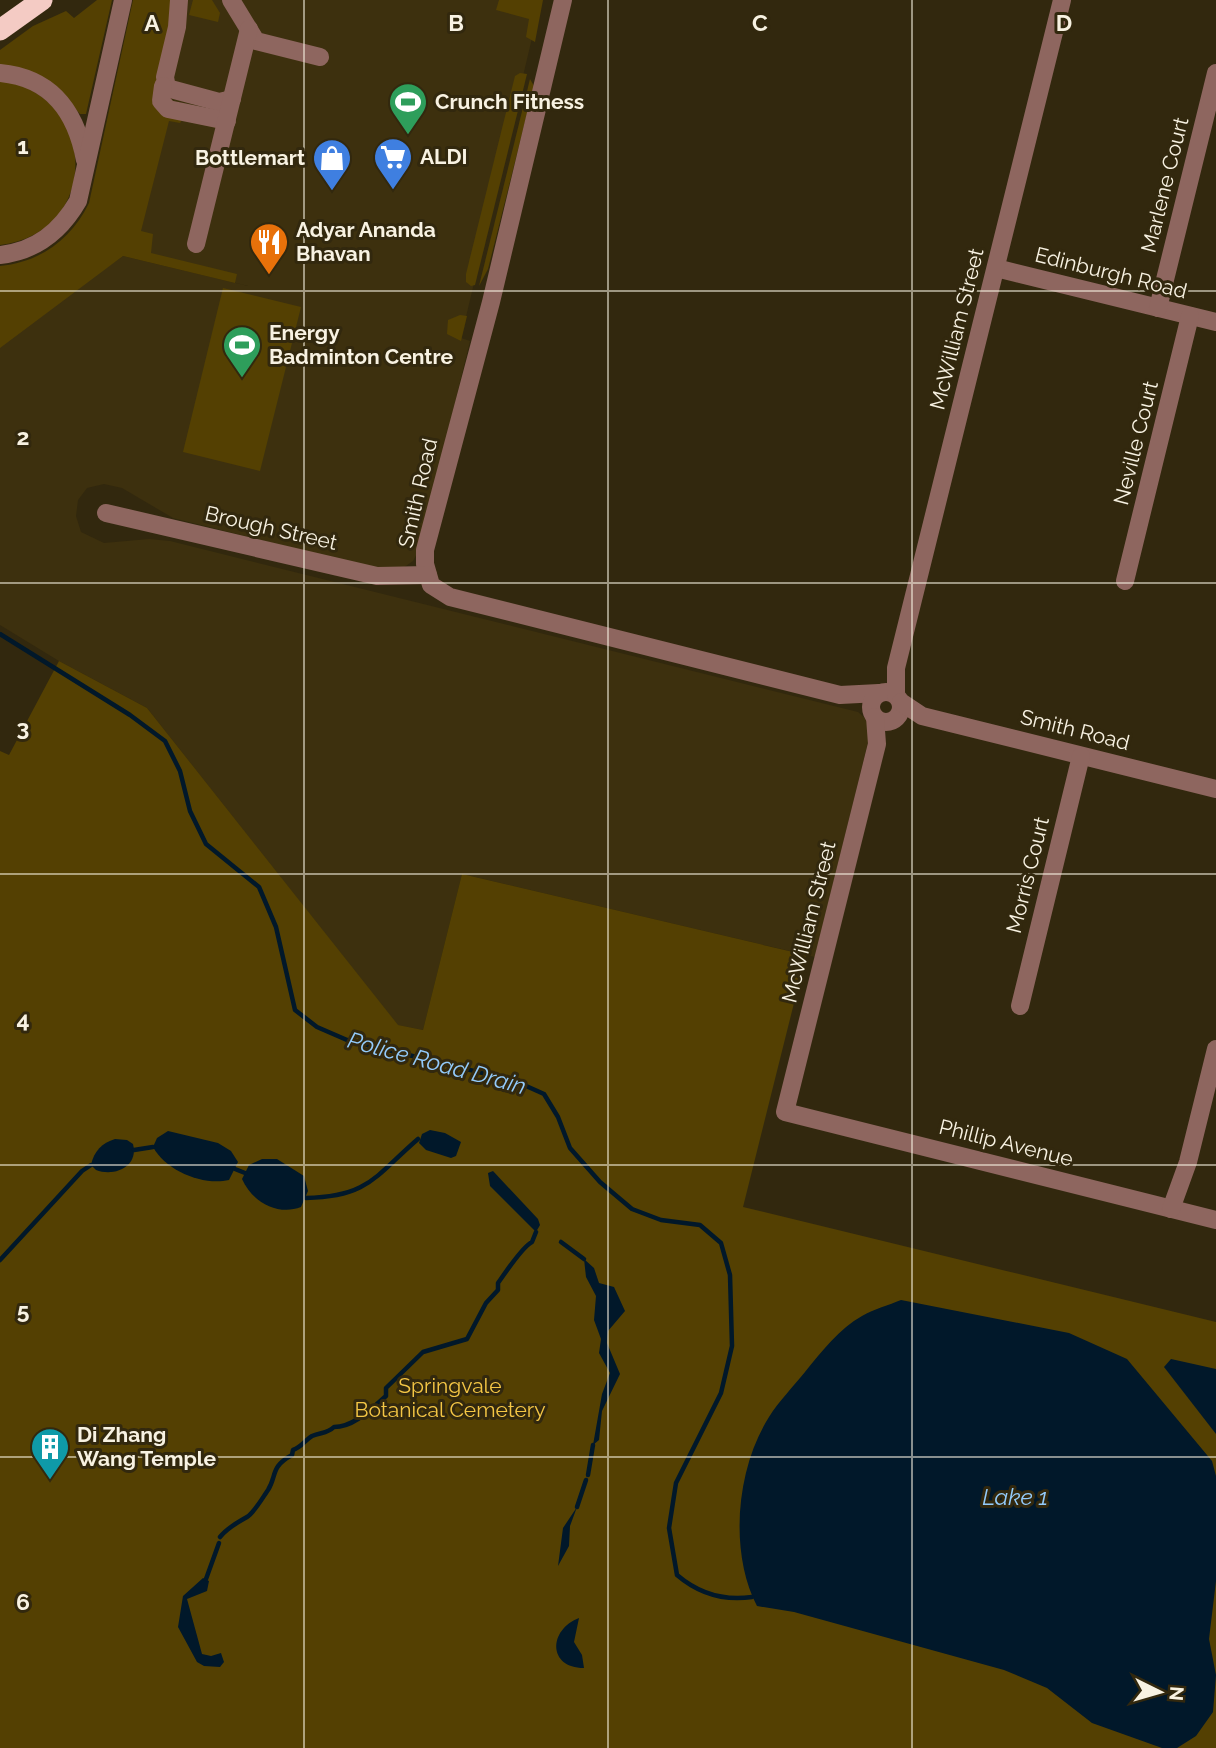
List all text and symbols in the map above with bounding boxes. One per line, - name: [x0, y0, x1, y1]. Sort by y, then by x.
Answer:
- text: A: [144, 9, 160, 36]
- text: B: [448, 9, 464, 36]
- text: C: [752, 9, 768, 36]
- text: D: [1056, 9, 1072, 36]
- sports icon: Crunch Fitness: [387, 81, 429, 136]
- place label: Crunch Fitness: [435, 89, 584, 114]
- street label: Marlene Court: [1136, 114, 1193, 255]
- text: 1: [17, 132, 29, 159]
- supermarket icon: ALDI: [372, 136, 414, 191]
- shop icon: Bottlemart: [311, 137, 353, 192]
- place label: ALDI: [420, 144, 467, 169]
- place label: Bottlemart: [195, 145, 305, 170]
- place label: Adyar Ananda Bhavan: [296, 217, 436, 266]
- restaurant icon: Adyar Ananda Bhavan: [248, 221, 290, 276]
- street label: Edinburgh Road: [1032, 242, 1190, 303]
- street label: McWilliam Street: [924, 246, 989, 412]
- place label: Energy Badminton Centre: [269, 320, 453, 369]
- sports icon: Energy Badminton Centre: [221, 324, 263, 379]
- street label: Neville Court: [1108, 378, 1163, 507]
- text: 2: [17, 423, 29, 450]
- street label: Smith Road: [393, 436, 442, 550]
- street label: Brough Street: [203, 500, 340, 555]
- street label: Smith Road: [1018, 704, 1132, 755]
- text: 3: [17, 714, 29, 741]
- street label: Morris Court: [1001, 814, 1054, 936]
- street label: McWilliam Street: [776, 839, 841, 1005]
- text: 4: [16, 1006, 30, 1033]
- water label: Police Road Drain: [345, 1026, 529, 1099]
- street label: Phillip Avenue: [937, 1114, 1076, 1171]
- text: 5: [17, 1297, 30, 1324]
- park label: Springvale Botanical Cemetery: [354, 1373, 546, 1422]
- place label: Di Zhang Wang Temple: [77, 1422, 216, 1471]
- building icon: Di Zhang Wang Temple: [29, 1426, 71, 1481]
- water label: Lake 1: [982, 1483, 1048, 1510]
- text: 6: [16, 1588, 30, 1615]
- north arrow: [1125, 1657, 1195, 1727]
- text: N: [1165, 1685, 1189, 1702]

